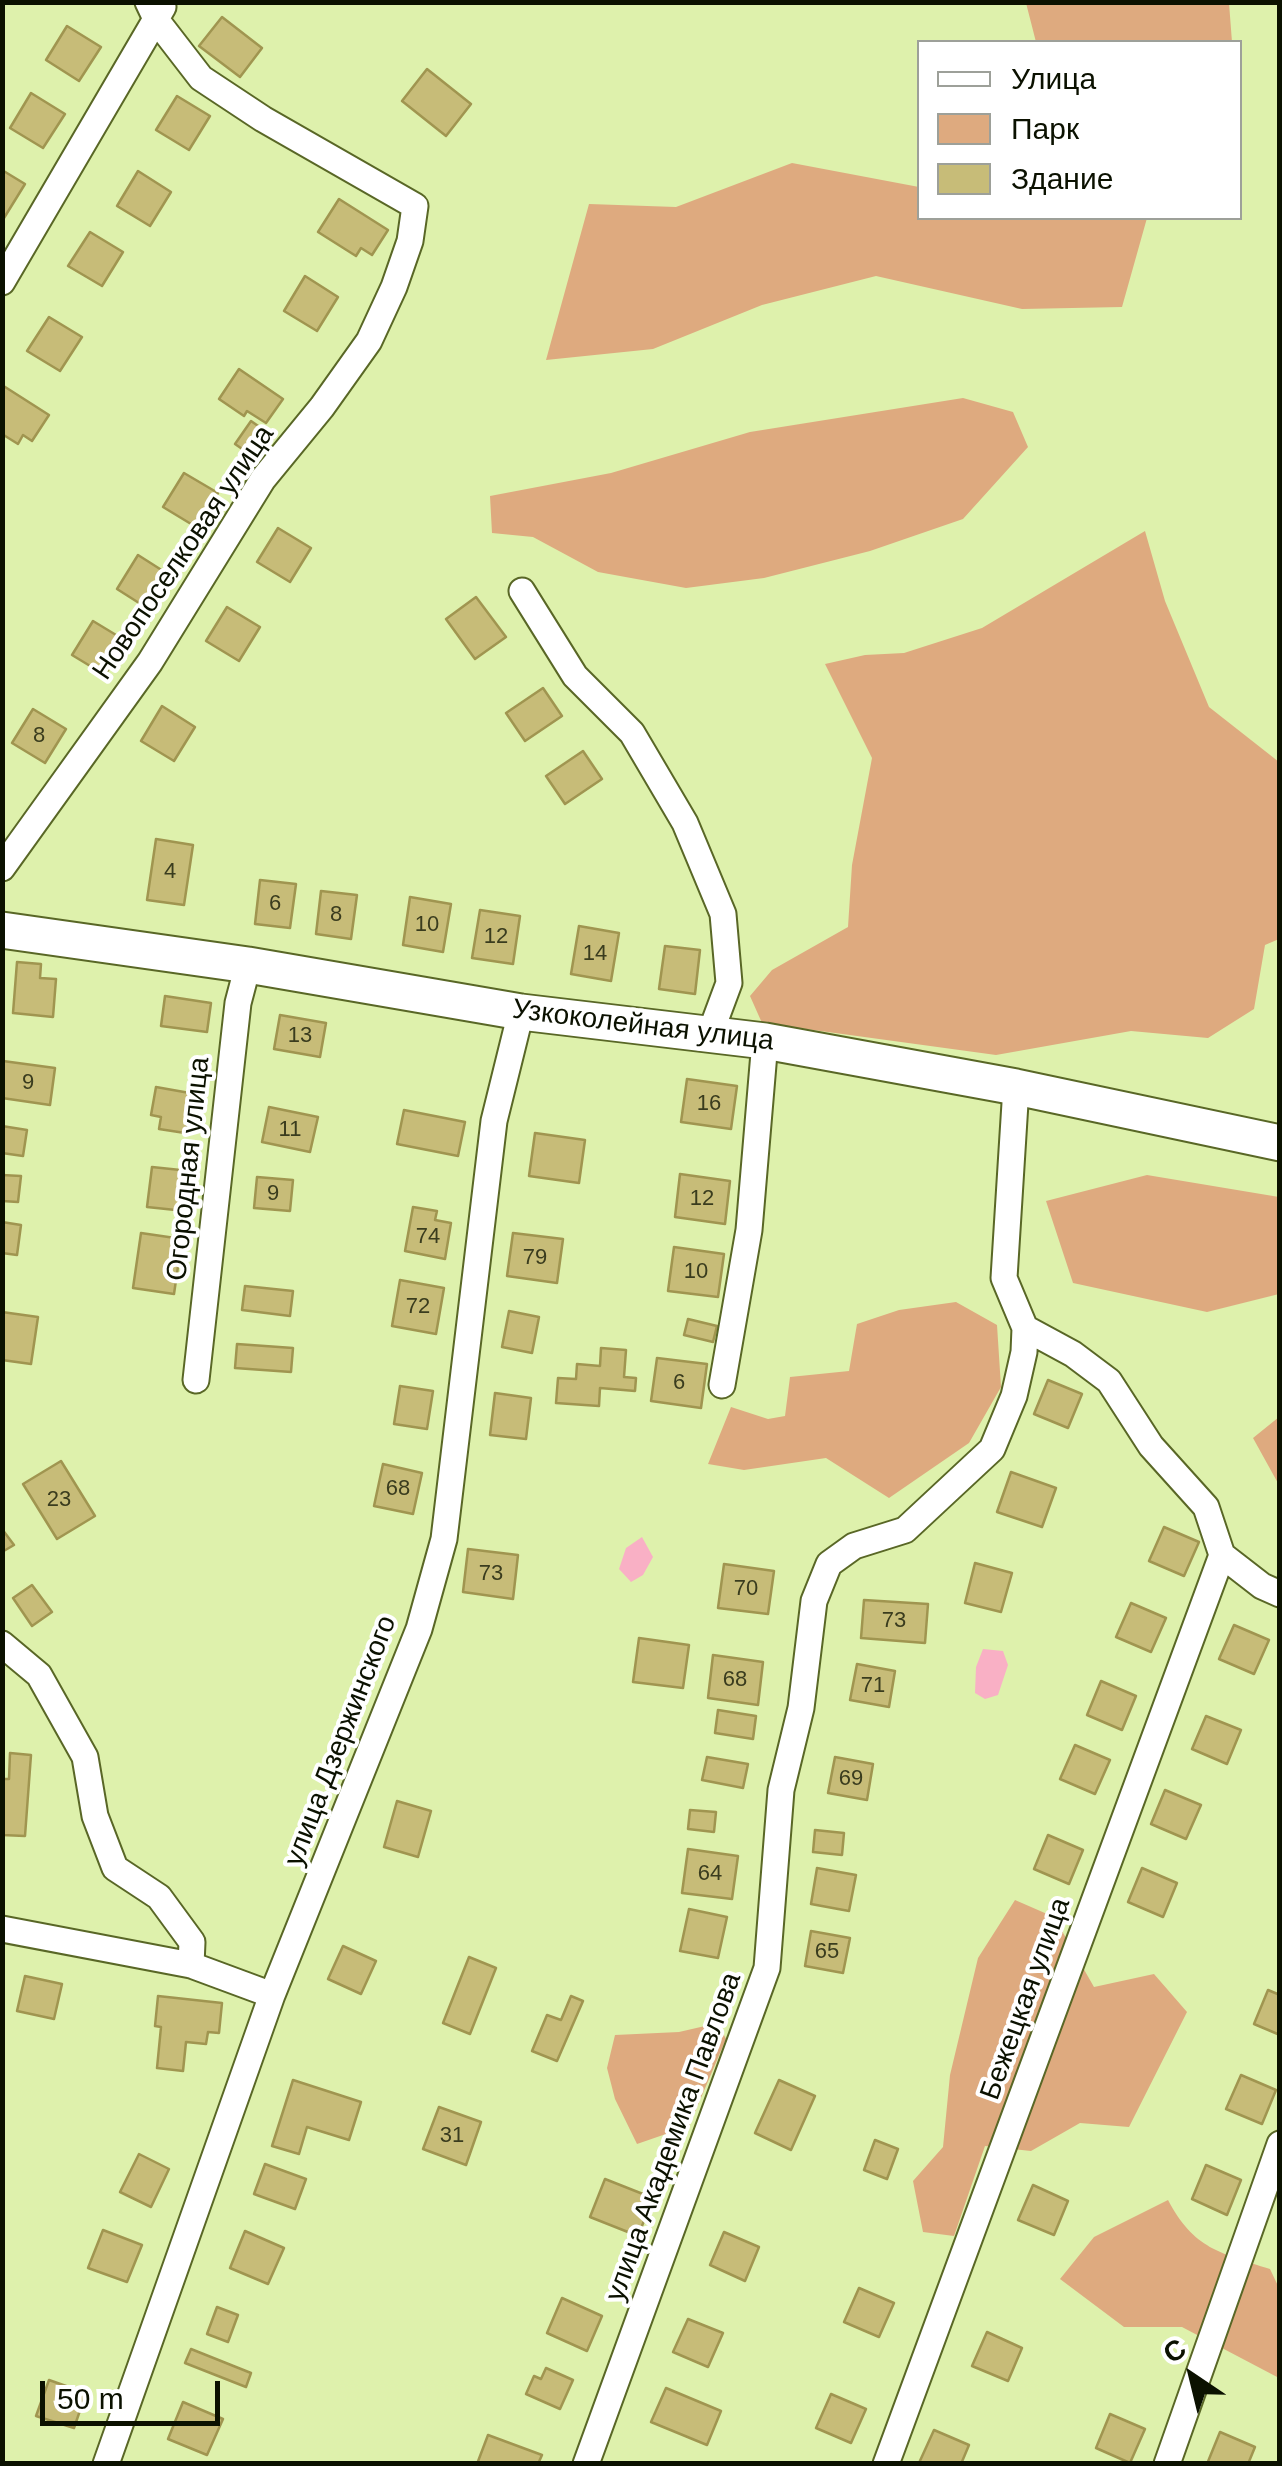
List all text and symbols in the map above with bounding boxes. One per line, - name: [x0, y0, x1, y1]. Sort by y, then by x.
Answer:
- legend: [917, 40, 1242, 220]
- text: Улица: [1011, 62, 1096, 95]
- text: Парк: [1011, 112, 1079, 145]
- text: Здание: [1011, 162, 1113, 195]
- street label: Новопоселковая улица: [86, 419, 282, 687]
- house number: 8: [33, 723, 45, 749]
- house number: 4: [164, 859, 176, 885]
- house number: 6: [269, 891, 281, 917]
- house number: 8: [330, 902, 342, 928]
- house number: 10: [415, 912, 439, 938]
- house number: 12: [484, 924, 508, 950]
- house number: 14: [583, 941, 607, 967]
- street label: Узкоколейная улица: [510, 993, 776, 1059]
- house number: 13: [288, 1023, 312, 1049]
- street label: Огородная улица: [161, 1055, 217, 1283]
- house number: 9: [22, 1070, 34, 1096]
- house number: 16: [697, 1091, 721, 1117]
- house number: 11: [279, 1117, 301, 1143]
- house number: 9: [267, 1181, 279, 1207]
- house number: 12: [690, 1186, 714, 1212]
- house number: 74: [416, 1224, 440, 1250]
- house number: 79: [523, 1245, 547, 1271]
- house number: 10: [684, 1259, 708, 1285]
- house number: 72: [406, 1294, 430, 1320]
- house number: 6: [673, 1370, 685, 1396]
- house number: 68: [386, 1476, 410, 1502]
- house number: 23: [47, 1487, 71, 1513]
- house number: 73: [479, 1561, 503, 1587]
- house number: 70: [734, 1576, 758, 1602]
- house number: 73: [882, 1608, 906, 1634]
- street label: улица Дзержинского: [278, 1611, 404, 1871]
- house number: 68: [723, 1667, 747, 1693]
- house number: 71: [861, 1673, 885, 1699]
- house number: 69: [839, 1766, 863, 1792]
- house number: 64: [698, 1861, 722, 1887]
- street label: Бежецкая улица: [974, 1893, 1078, 2105]
- house number: 65: [815, 1939, 839, 1965]
- street label: улица Академика Павлова: [599, 1968, 749, 2306]
- house number: 31: [440, 2123, 464, 2149]
- north arrow: [1142, 2326, 1242, 2426]
- text: С: [1157, 2333, 1192, 2370]
- scale bar: [45, 2361, 225, 2423]
- text: 50 m: [57, 2382, 124, 2415]

